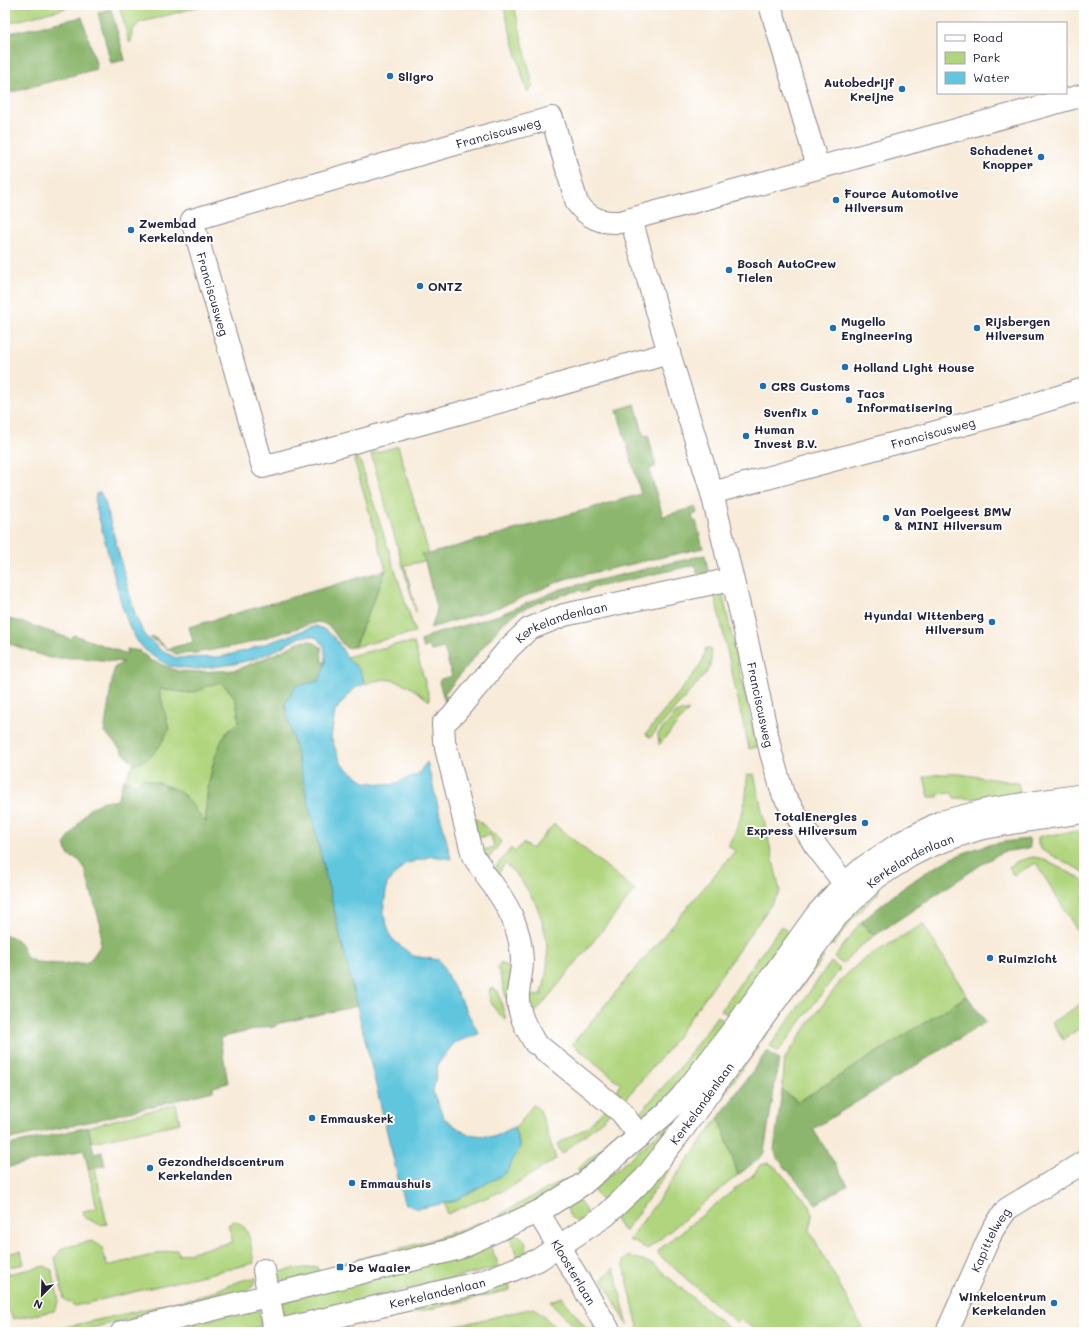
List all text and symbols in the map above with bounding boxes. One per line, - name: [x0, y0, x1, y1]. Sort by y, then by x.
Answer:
- legend: [937, 22, 1067, 94]
- text: Road: [973, 29, 1003, 45]
- text: Park: [973, 49, 1000, 65]
- place label: Sligro: [398, 68, 434, 84]
- text: Water: [973, 69, 1010, 85]
- marker: Sligro: [385, 71, 395, 81]
- place label: Autobedrijf Kreijne: [824, 74, 895, 104]
- marker: Autobedrijf Kreijne: [897, 84, 907, 94]
- street label: Franciscusweg: [454, 114, 542, 152]
- place label: Schadenet Knopper: [970, 142, 1033, 172]
- marker: Schadenet Knopper: [1036, 152, 1046, 162]
- place label: Fource Automotive Hilversum: [844, 185, 958, 215]
- marker: Fource Automotive Hilversum: [831, 195, 841, 205]
- place label: Zwembad Kerkelanden: [139, 215, 213, 245]
- marker: Zwembad Kerkelanden: [126, 225, 136, 235]
- street label: Franciscusweg: [193, 250, 233, 338]
- place label: Bosch AutoCrew Tielen: [737, 255, 836, 285]
- marker: Bosch AutoCrew Tielen: [724, 265, 734, 275]
- place label: ONTZ: [428, 278, 463, 294]
- marker: ONTZ: [415, 281, 425, 291]
- place label: Mugello Engineering: [841, 313, 912, 343]
- place label: Rijsbergen Hilversum: [985, 313, 1050, 343]
- marker: Mugello Engineering: [828, 323, 838, 333]
- marker: Rijsbergen Hilversum: [972, 323, 982, 333]
- place label: Holland Light House: [853, 359, 974, 375]
- marker: Holland Light House: [840, 362, 850, 372]
- place label: CRS Customs: [771, 378, 850, 394]
- marker: CRS Customs: [758, 381, 768, 391]
- place label: Tacs Informatisering: [857, 385, 953, 415]
- marker: Tacs Informatisering: [844, 395, 854, 405]
- place label: Svenfix: [763, 404, 807, 420]
- marker: Svenfix: [810, 407, 820, 417]
- street label: Franciscusweg: [889, 414, 977, 452]
- place label: Human Invest B.V.: [754, 421, 817, 451]
- marker: Human Invest B.V.: [741, 431, 751, 441]
- place label: Van Poelgeest BMW & MINI Hilversum: [894, 503, 1012, 533]
- marker: Van Poelgeest BMW & MINI Hilversum: [881, 513, 891, 523]
- street label: Kerkelandenlaan: [512, 598, 609, 646]
- place label: Hyundai Wittenberg Hilversum: [864, 607, 984, 637]
- marker: Hyundai Wittenberg Hilversum: [987, 617, 997, 627]
- street label: Franciscusweg: [744, 661, 778, 749]
- place label: TotalEnergies Express Hilversum: [746, 808, 857, 838]
- marker: TotalEnergies Express Hilversum: [860, 818, 870, 828]
- street label: Kerkelandenlaan: [863, 830, 956, 891]
- place label: Ruimzicht: [998, 950, 1057, 966]
- marker: Ruimzicht: [985, 953, 995, 963]
- street label: Kerkelandenlaan: [666, 1059, 737, 1148]
- place label: Emmauskerk: [320, 1110, 393, 1126]
- marker: Emmauskerk: [307, 1113, 317, 1123]
- place label: Gezondheidscentrum Kerkelanden: [158, 1153, 284, 1183]
- marker: Gezondheidscentrum Kerkelanden: [145, 1163, 155, 1173]
- place label: Emmaushuis: [360, 1175, 431, 1191]
- marker: Emmaushuis: [347, 1178, 357, 1188]
- street label: Kapittelweg: [967, 1204, 1014, 1274]
- street label: Kloosterlaan: [548, 1236, 600, 1308]
- place label: De Waaier: [348, 1259, 411, 1275]
- marker: De Waaier: [335, 1262, 345, 1272]
- street label: Kerkelandenlaan: [388, 1273, 487, 1312]
- north arrow: [22, 1275, 62, 1315]
- place label: Winkelcentrum Kerkelanden: [959, 1288, 1046, 1318]
- text: N: [31, 1296, 45, 1313]
- marker: Winkelcentrum Kerkelanden: [1049, 1298, 1059, 1308]

